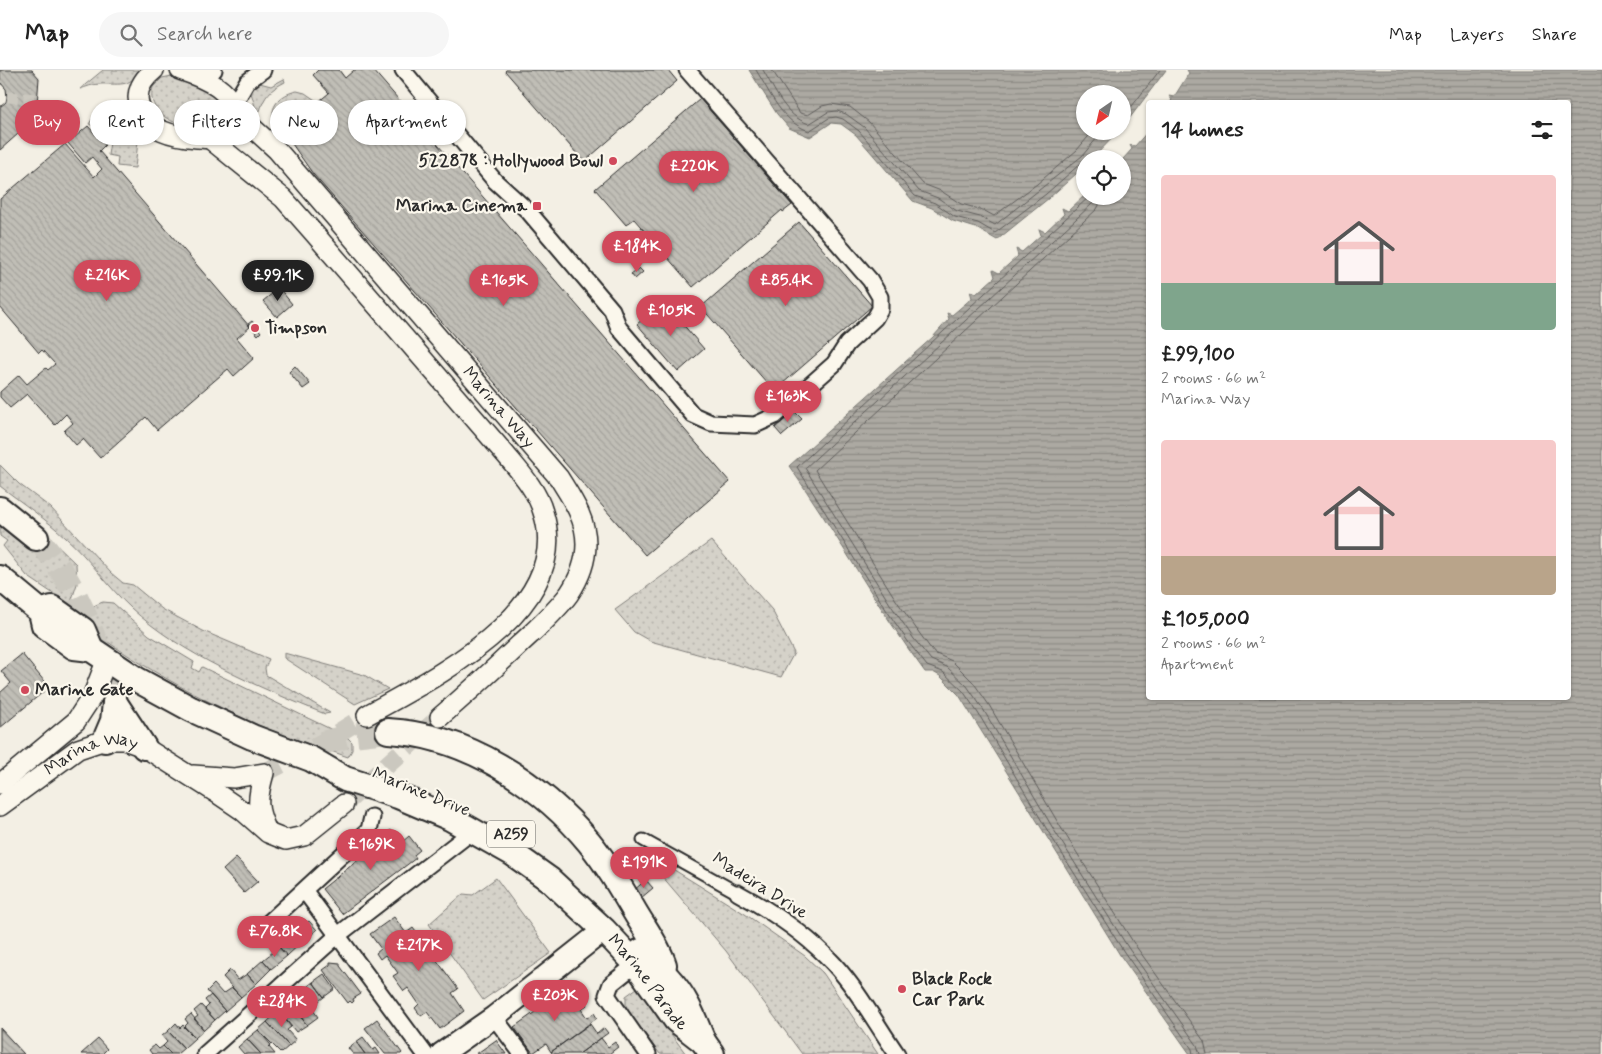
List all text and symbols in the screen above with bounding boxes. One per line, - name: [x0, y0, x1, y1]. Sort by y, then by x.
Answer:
- search box: [99, 12, 449, 57]
- text: Map: [25, 19, 69, 50]
- icon: search: [117, 21, 145, 49]
- text: Search here: [157, 22, 253, 47]
- text: Map: [1389, 23, 1422, 47]
- text: Layers: [1450, 23, 1504, 47]
- text: Share: [1532, 23, 1577, 47]
- north arrow: [1076, 85, 1131, 140]
- map controls: [1076, 85, 1131, 205]
- chip: Buy: [15, 100, 80, 145]
- chip: Rent: [90, 100, 164, 145]
- chip: Filters: [174, 100, 260, 145]
- chip: New: [270, 100, 338, 145]
- chip: Apartment: [348, 100, 466, 145]
- text: 14 homes: [1161, 116, 1244, 144]
- icon: filters: [1528, 116, 1556, 144]
- place label: 522878 : Hollywood Bowl: [418, 149, 603, 173]
- pin: £220K: [659, 150, 729, 193]
- button: locate: [1076, 150, 1131, 205]
- marker: 522878 : Hollywood Bowl: [607, 155, 619, 167]
- text: £220K: [670, 156, 718, 177]
- place label: Marina Cinema: [396, 194, 528, 218]
- marker: Marina Cinema: [531, 200, 543, 212]
- icon: home: [1314, 208, 1404, 298]
- pin: £184K: [602, 230, 672, 273]
- text: £184K: [613, 236, 661, 257]
- pin: £216K: [72, 260, 142, 302]
- pin: £99.1K: [237, 260, 319, 302]
- pin: £165K: [469, 264, 539, 307]
- pin: £85.4K: [745, 264, 827, 307]
- text: £216K: [85, 265, 129, 286]
- text: £99.1K: [253, 265, 303, 286]
- text: £165K: [480, 270, 528, 291]
- text: £85.4K: [760, 270, 812, 291]
- pin: £105K: [636, 294, 706, 337]
- text: £105K: [647, 300, 695, 321]
- place label: Timpson: [265, 316, 327, 340]
- marker: Timpson: [249, 322, 261, 334]
- text: £99,100: [1161, 340, 1235, 368]
- street label: Marina Way: [456, 361, 540, 453]
- text: 2 rooms · 66 m²: [1161, 368, 1266, 389]
- pin: £163K: [753, 380, 823, 423]
- text: £163K: [765, 386, 811, 407]
- text: Marina Way: [1161, 389, 1251, 410]
- icon: home: [1314, 473, 1404, 563]
- text: £105,000: [1161, 605, 1250, 633]
- text: 2 rooms · 66 m²: [1161, 633, 1266, 654]
- text: Apartment: [1161, 654, 1234, 675]
- place label: Marine Gate: [35, 678, 134, 702]
- marker: Marine Gate: [19, 684, 31, 696]
- street label: Marina Way: [39, 727, 141, 782]
- street label: Marine Drive: [368, 761, 474, 823]
- road number: A259: [487, 821, 535, 848]
- pin: £169K: [336, 828, 406, 871]
- text: £169K: [348, 834, 394, 855]
- pin: £191K: [609, 846, 679, 889]
- street label: Madeira Drive: [707, 847, 813, 925]
- text: £191K: [621, 852, 667, 873]
- pin: £76.8K: [234, 916, 316, 958]
- text: £76.8K: [248, 921, 302, 942]
- street label: Marine Parade: [602, 929, 692, 1036]
- pin: £217K: [384, 930, 454, 972]
- text: £217K: [396, 935, 442, 956]
- place label: Black Rock Car Park: [912, 967, 992, 1012]
- pin: £203K: [520, 980, 590, 1022]
- marker: Black Rock Car Park: [896, 983, 908, 995]
- text: £203K: [532, 985, 578, 1006]
- pin: £284K: [247, 986, 317, 1028]
- text: £284K: [258, 991, 306, 1012]

